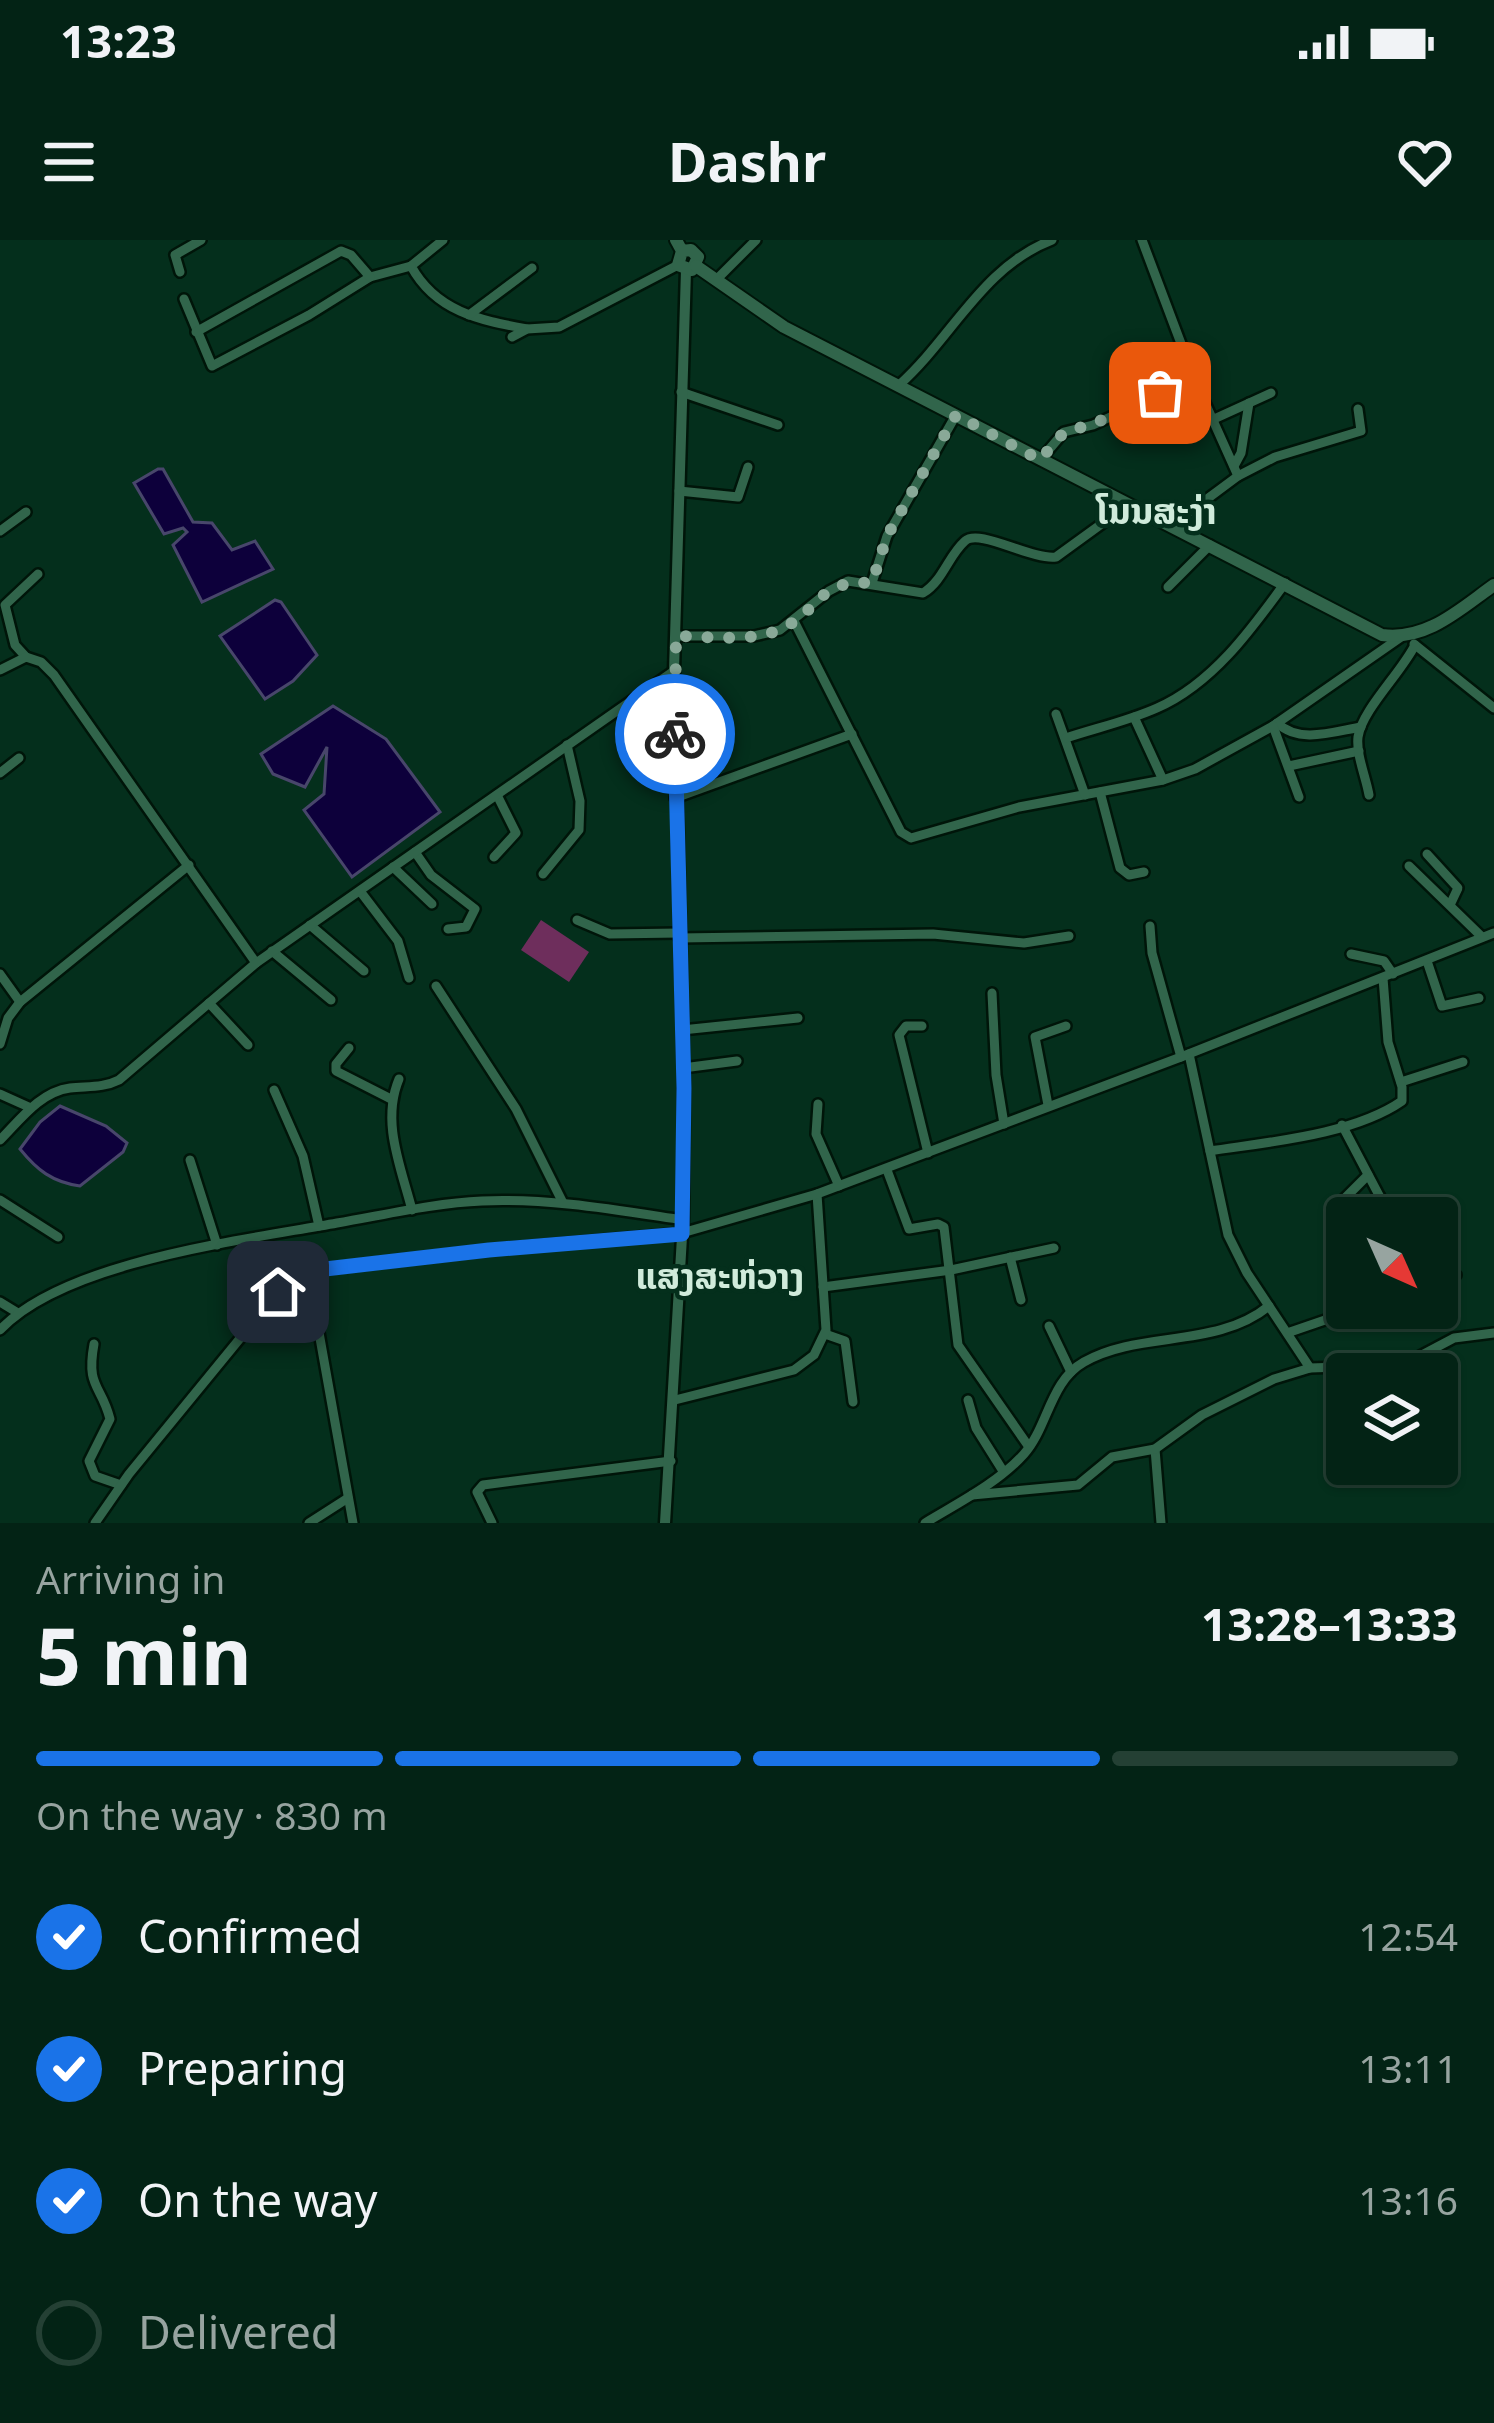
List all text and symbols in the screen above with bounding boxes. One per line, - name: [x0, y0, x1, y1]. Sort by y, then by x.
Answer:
- text: 13:23: [60, 5, 177, 79]
- text: Dashr: [668, 118, 826, 207]
- icon: menu: [36, 129, 102, 195]
- icon: heart: [1392, 129, 1458, 195]
- pin: [1109, 342, 1211, 444]
- icon: bag: [1127, 360, 1193, 426]
- district label: ໂນນສະງ່າ: [1095, 481, 1216, 541]
- courier: [615, 674, 735, 794]
- icon: bike: [642, 701, 708, 767]
- north arrow: [1326, 1197, 1458, 1329]
- map controls: [1326, 1197, 1458, 1485]
- pin: [227, 1241, 329, 1343]
- district label: ແສງສະຫ່ວາງ: [636, 1246, 804, 1306]
- icon: home: [245, 1259, 311, 1325]
- button: layers: [1326, 1353, 1458, 1485]
- text: Arriving in: [36, 1548, 225, 1612]
- text: 13:28–13:33: [1201, 1588, 1458, 1662]
- text: 5 min: [36, 1593, 252, 1721]
- text: On the way · 830 m: [36, 1784, 388, 1848]
- text: Confirmed: [138, 1900, 362, 1974]
- icon: check: [36, 1904, 102, 1970]
- text: 12:54: [1358, 1905, 1458, 1969]
- text: Preparing: [138, 2032, 347, 2106]
- icon: check: [36, 2036, 102, 2102]
- text: 13:11: [1358, 2037, 1458, 2101]
- text: On the way: [138, 2164, 377, 2238]
- icon: check: [36, 2168, 102, 2234]
- text: 13:16: [1358, 2169, 1458, 2233]
- text: Delivered: [138, 2296, 338, 2370]

